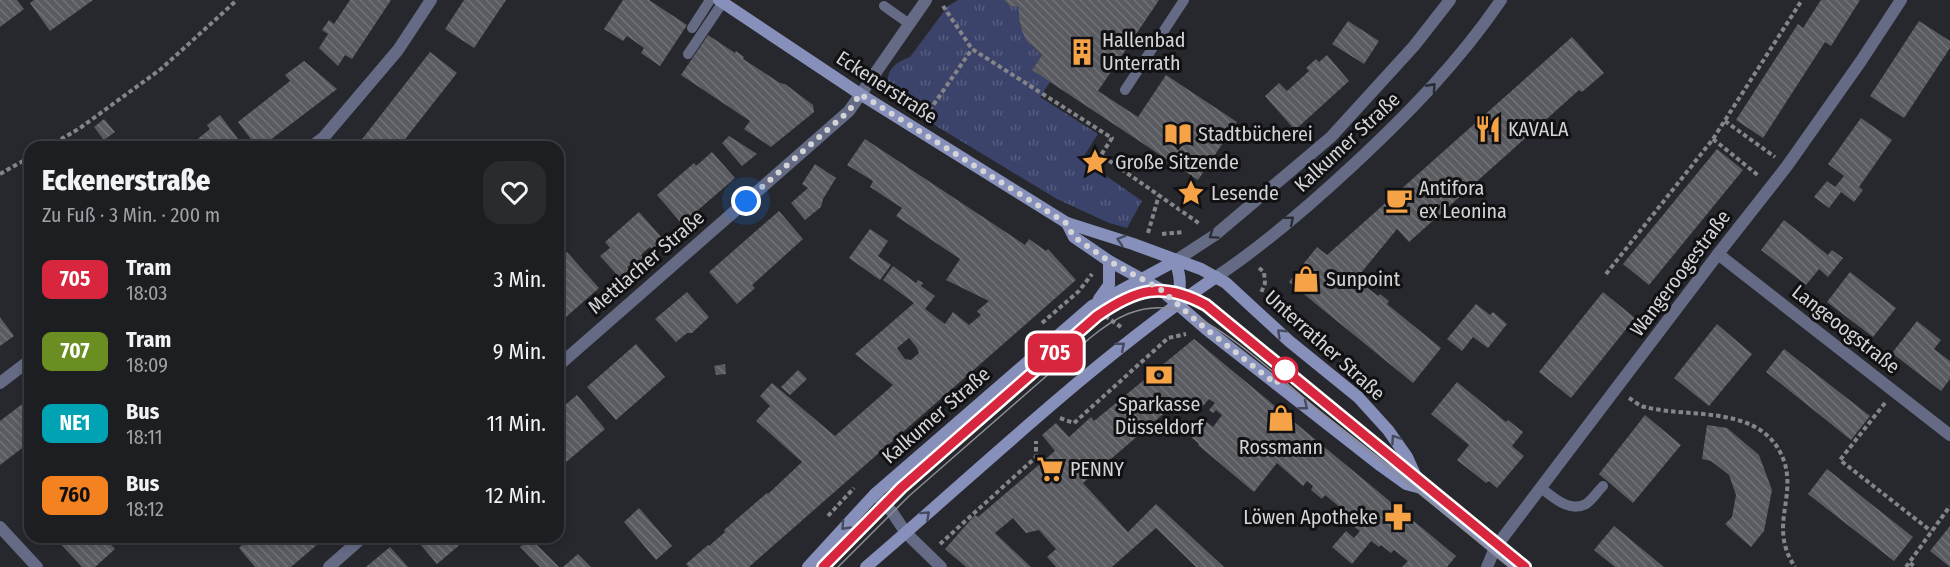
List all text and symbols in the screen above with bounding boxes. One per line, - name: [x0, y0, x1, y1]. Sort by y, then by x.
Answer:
- place label: Hallenbad Unterrath: [1102, 28, 1186, 75]
- building icon: Hallenbad Unterrath: [1067, 37, 1097, 67]
- street label: Eckenerstraße: [832, 45, 942, 129]
- one-way arrow: [1425, 83, 1436, 94]
- street label: Kalkumer Straße: [1289, 87, 1405, 197]
- restaurant icon: KAVALA: [1473, 114, 1503, 144]
- place label: KAVALA: [1508, 117, 1569, 141]
- library icon: Stadtbücherei: [1163, 119, 1193, 149]
- place label: Stadtbücherei: [1198, 122, 1313, 146]
- place icon: Große Sitzende: [1080, 147, 1110, 177]
- place label: Große Sitzende: [1115, 150, 1239, 174]
- button: heart: [483, 161, 546, 224]
- text: Eckenerstraße: [42, 164, 210, 197]
- place label: Antifora ex Leonina: [1419, 176, 1507, 223]
- place icon: Lesende: [1176, 178, 1206, 208]
- place label: Lesende: [1211, 181, 1279, 205]
- cafe icon: Antifora ex Leonina: [1384, 185, 1414, 215]
- your location: [731, 186, 761, 216]
- text: Zu Fuß · 3 Min. · 200 m: [42, 203, 220, 227]
- street label: Mettlacher Straße: [583, 205, 709, 319]
- street label: Wangeroogestraße: [1625, 205, 1735, 341]
- one-way arrow: [1283, 216, 1294, 227]
- one-way arrow: [1209, 228, 1220, 239]
- one-way arrow: [1116, 235, 1127, 247]
- text: Tram: [126, 254, 171, 281]
- shop icon: Sunpoint: [1291, 264, 1321, 294]
- text: 705: [60, 266, 90, 292]
- text: 3 Min.: [493, 266, 546, 293]
- place label: Sunpoint: [1326, 267, 1401, 291]
- street label: Langeoogstraße: [1787, 279, 1905, 379]
- text: 18:03: [126, 281, 167, 305]
- street label: Unterrather Straße: [1260, 285, 1390, 405]
- text: Tram: [126, 326, 171, 353]
- one-way arrow: [1277, 329, 1287, 340]
- line badge: 705: [1020, 334, 1090, 372]
- text: 707: [61, 338, 89, 364]
- text: 9 Min.: [493, 338, 546, 365]
- text: 705: [1040, 340, 1070, 366]
- one-way arrow: [1114, 342, 1125, 353]
- text: 18:09: [126, 353, 168, 377]
- unlabelled marker: [1272, 357, 1298, 383]
- bank icon: Sparkasse Düsseldorf: [1144, 360, 1174, 390]
- street label: Kalkumer Straße: [877, 362, 995, 468]
- place label: Sparkasse Düsseldorf: [1115, 392, 1205, 439]
- text: Bus: [126, 398, 159, 425]
- one-way arrow: [1298, 399, 1309, 410]
- shop icon: Rossmann: [1266, 403, 1296, 433]
- text: NE1: [60, 410, 90, 436]
- text: 11 Min.: [487, 410, 546, 437]
- text: 18:11: [126, 425, 163, 449]
- place label: Rossmann: [1239, 435, 1323, 459]
- one-way arrow: [1391, 435, 1402, 446]
- supermarket icon: PENNY: [1035, 454, 1065, 484]
- place label: PENNY: [1070, 457, 1124, 481]
- text: Bus: [126, 470, 159, 497]
- text: 760: [59, 482, 91, 508]
- text: 12 Min.: [485, 482, 546, 509]
- text: 18:12: [126, 497, 164, 521]
- pharmacy icon: Löwen Apotheke: [1383, 502, 1413, 532]
- place label: Löwen Apotheke: [1243, 505, 1378, 529]
- one-way arrow: [919, 511, 930, 522]
- one-way arrow: [841, 518, 852, 529]

